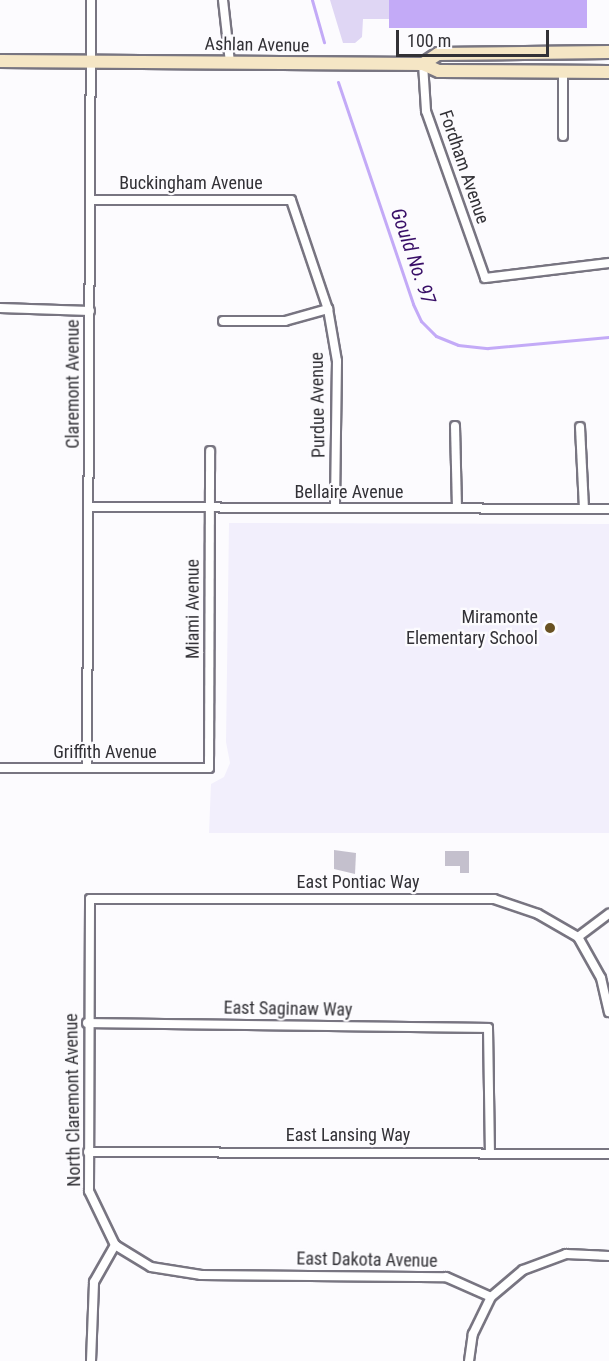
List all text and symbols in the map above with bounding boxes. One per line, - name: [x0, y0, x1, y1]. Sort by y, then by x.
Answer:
- scale bar: [399, 18, 552, 56]
- text: 100 m: [407, 30, 451, 51]
- street label: Ashlan Avenue: [204, 33, 310, 57]
- street label: Fordham Avenue: [434, 107, 494, 227]
- street label: Buckingham Avenue: [119, 172, 263, 194]
- water label: Gould No. 97: [385, 205, 441, 307]
- street label: Claremont Avenue: [62, 319, 84, 449]
- street label: Purdue Avenue: [306, 352, 330, 458]
- street label: Bellaire Avenue: [295, 481, 403, 503]
- street label: Miami Avenue: [182, 559, 204, 659]
- place label: Miramonte Elementary School: [406, 607, 538, 650]
- marker: Miramonte Elementary School: [543, 621, 557, 635]
- street label: Griffith Avenue: [53, 741, 157, 763]
- street label: East Pontiac Way: [297, 871, 419, 893]
- street label: East Saginaw Way: [223, 997, 353, 1021]
- street label: North Claremont Avenue: [61, 1013, 85, 1187]
- street label: East Lansing Way: [286, 1124, 410, 1146]
- street label: East Dakota Avenue: [296, 1248, 438, 1272]

